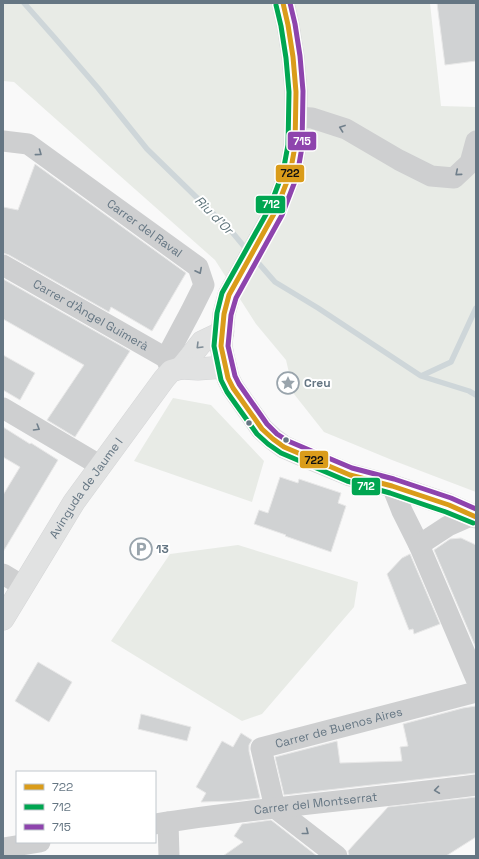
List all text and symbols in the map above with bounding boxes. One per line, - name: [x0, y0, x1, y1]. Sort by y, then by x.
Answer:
- one-way arrow: [339, 124, 346, 132]
- line badge: 715: [287, 131, 317, 151]
- text: 715: [293, 134, 311, 148]
- one-way arrow: [35, 148, 42, 156]
- line badge: 722: [275, 164, 305, 183]
- text: 722: [280, 166, 300, 180]
- one-way arrow: [455, 169, 462, 176]
- water label: Riu d'Or: [191, 192, 238, 239]
- line badge: 712: [255, 195, 286, 214]
- street label: Carrer del Raval: [104, 196, 185, 261]
- text: 712: [262, 197, 280, 211]
- one-way arrow: [194, 267, 202, 274]
- street label: Carrer d'Àngel Guimerà: [30, 276, 152, 354]
- one-way arrow: [196, 341, 203, 349]
- place icon: Creu: [275, 370, 301, 396]
- place label: Creu: [304, 375, 331, 391]
- unlabelled marker: [244, 418, 254, 428]
- one-way arrow: [33, 423, 40, 430]
- street label: Avinguda de Jaume I: [46, 434, 126, 542]
- unlabelled marker: [281, 435, 291, 445]
- line badge: 722: [299, 450, 329, 469]
- text: 722: [304, 453, 324, 467]
- line badge: 712: [351, 477, 381, 496]
- text: 712: [357, 479, 375, 493]
- parking icon: 13: [128, 536, 154, 562]
- place label: 13: [156, 541, 169, 557]
- street label: Carrer de Buenos Aires: [273, 704, 404, 752]
- legend: [16, 771, 156, 843]
- text: 722: [52, 779, 73, 795]
- one-way arrow: [434, 785, 440, 794]
- street label: Carrer del Montserrat: [253, 789, 378, 818]
- text: 712: [52, 799, 71, 815]
- text: 715: [52, 819, 71, 835]
- one-way arrow: [302, 827, 309, 834]

